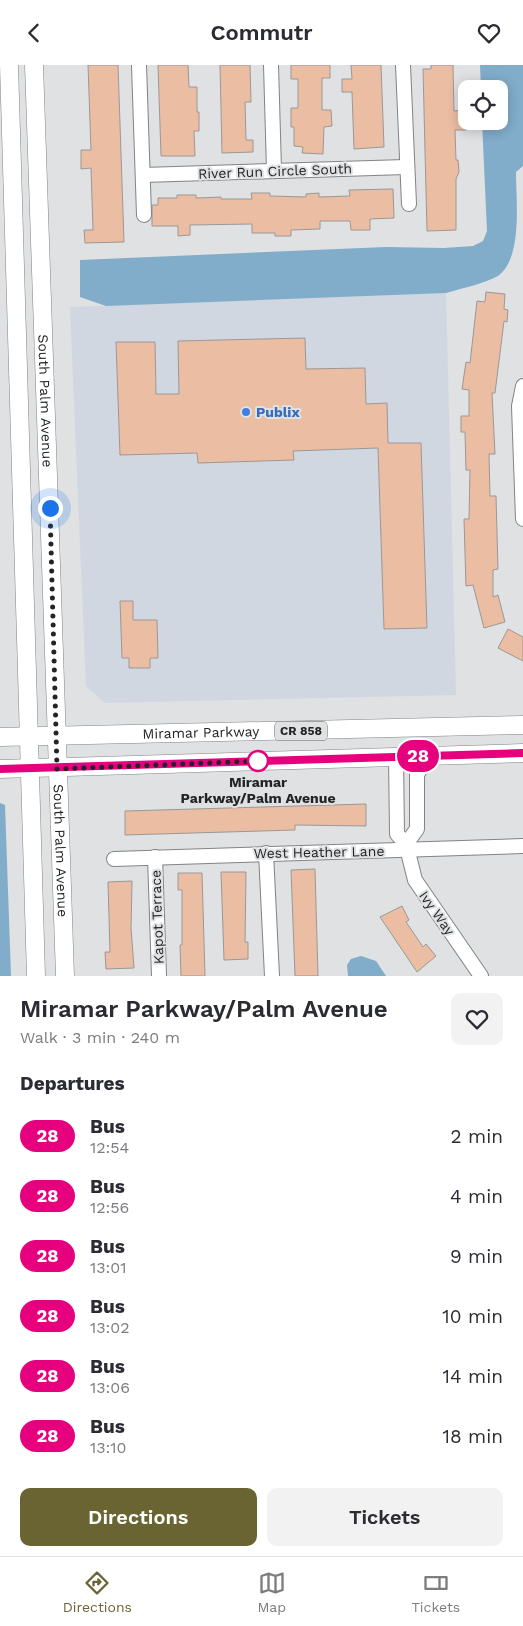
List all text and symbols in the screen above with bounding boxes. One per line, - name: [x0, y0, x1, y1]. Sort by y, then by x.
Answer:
- icon: back: [20, 19, 48, 47]
- icon: heart: [475, 19, 503, 47]
- text: Commutr: [210, 20, 313, 45]
- map controls: [458, 80, 508, 130]
- button: locate: [458, 80, 508, 130]
- street label: River Run Circle South: [198, 160, 352, 182]
- street label: South Palm Avenue: [35, 334, 56, 468]
- place label: Publix: [256, 404, 300, 420]
- marker: Publix: [240, 406, 252, 418]
- your location: [38, 496, 63, 521]
- road number: CR 858: [275, 721, 327, 741]
- street label: Miramar Parkway: [142, 723, 260, 742]
- line badge: 28: [396, 740, 440, 772]
- text: 28: [407, 745, 429, 766]
- marker: Miramar Parkway/Palm Avenue: [247, 750, 269, 772]
- place label: Miramar Parkway/Palm Avenue: [180, 774, 336, 806]
- street label: South Palm Avenue: [50, 784, 71, 917]
- street label: West Heather Lane: [253, 843, 385, 861]
- street label: Kapot Terrace: [147, 870, 167, 964]
- street label: Ivy Way: [416, 888, 458, 939]
- button: heart: [451, 993, 503, 1045]
- text: Miramar Parkway/Palm Avenue: [20, 995, 388, 1023]
- text: Walk · 3 min · 240 m: [20, 1028, 180, 1047]
- text: Departures: [20, 1072, 125, 1095]
- text: Bus: [90, 1115, 125, 1138]
- text: 28: [36, 1125, 59, 1146]
- text: 2 min: [451, 1125, 503, 1148]
- text: 12:54: [90, 1138, 129, 1157]
- text: Bus: [90, 1175, 125, 1198]
- text: 28: [36, 1185, 59, 1206]
- text: 4 min: [450, 1185, 503, 1208]
- text: 12:56: [90, 1198, 129, 1217]
- text: Bus: [90, 1235, 125, 1258]
- text: 28: [36, 1245, 59, 1266]
- text: 9 min: [450, 1245, 503, 1268]
- text: 13:01: [90, 1258, 127, 1277]
- text: Bus: [90, 1295, 125, 1318]
- text: 28: [36, 1305, 59, 1326]
- text: 10 min: [442, 1305, 503, 1328]
- text: 13:02: [90, 1318, 130, 1337]
- text: Bus: [90, 1355, 125, 1378]
- text: 28: [36, 1365, 59, 1386]
- text: 14 min: [443, 1365, 503, 1388]
- text: 13:06: [90, 1378, 130, 1397]
- text: Bus: [90, 1415, 125, 1438]
- text: 28: [36, 1425, 59, 1446]
- text: 18 min: [442, 1425, 503, 1448]
- text: 13:10: [90, 1438, 127, 1457]
- button: Directions: [20, 1488, 257, 1546]
- button: Tickets: [267, 1488, 503, 1546]
- tab: Directions: [63, 1569, 132, 1615]
- tab: Map: [258, 1569, 286, 1615]
- tab: Tickets: [412, 1569, 460, 1615]

